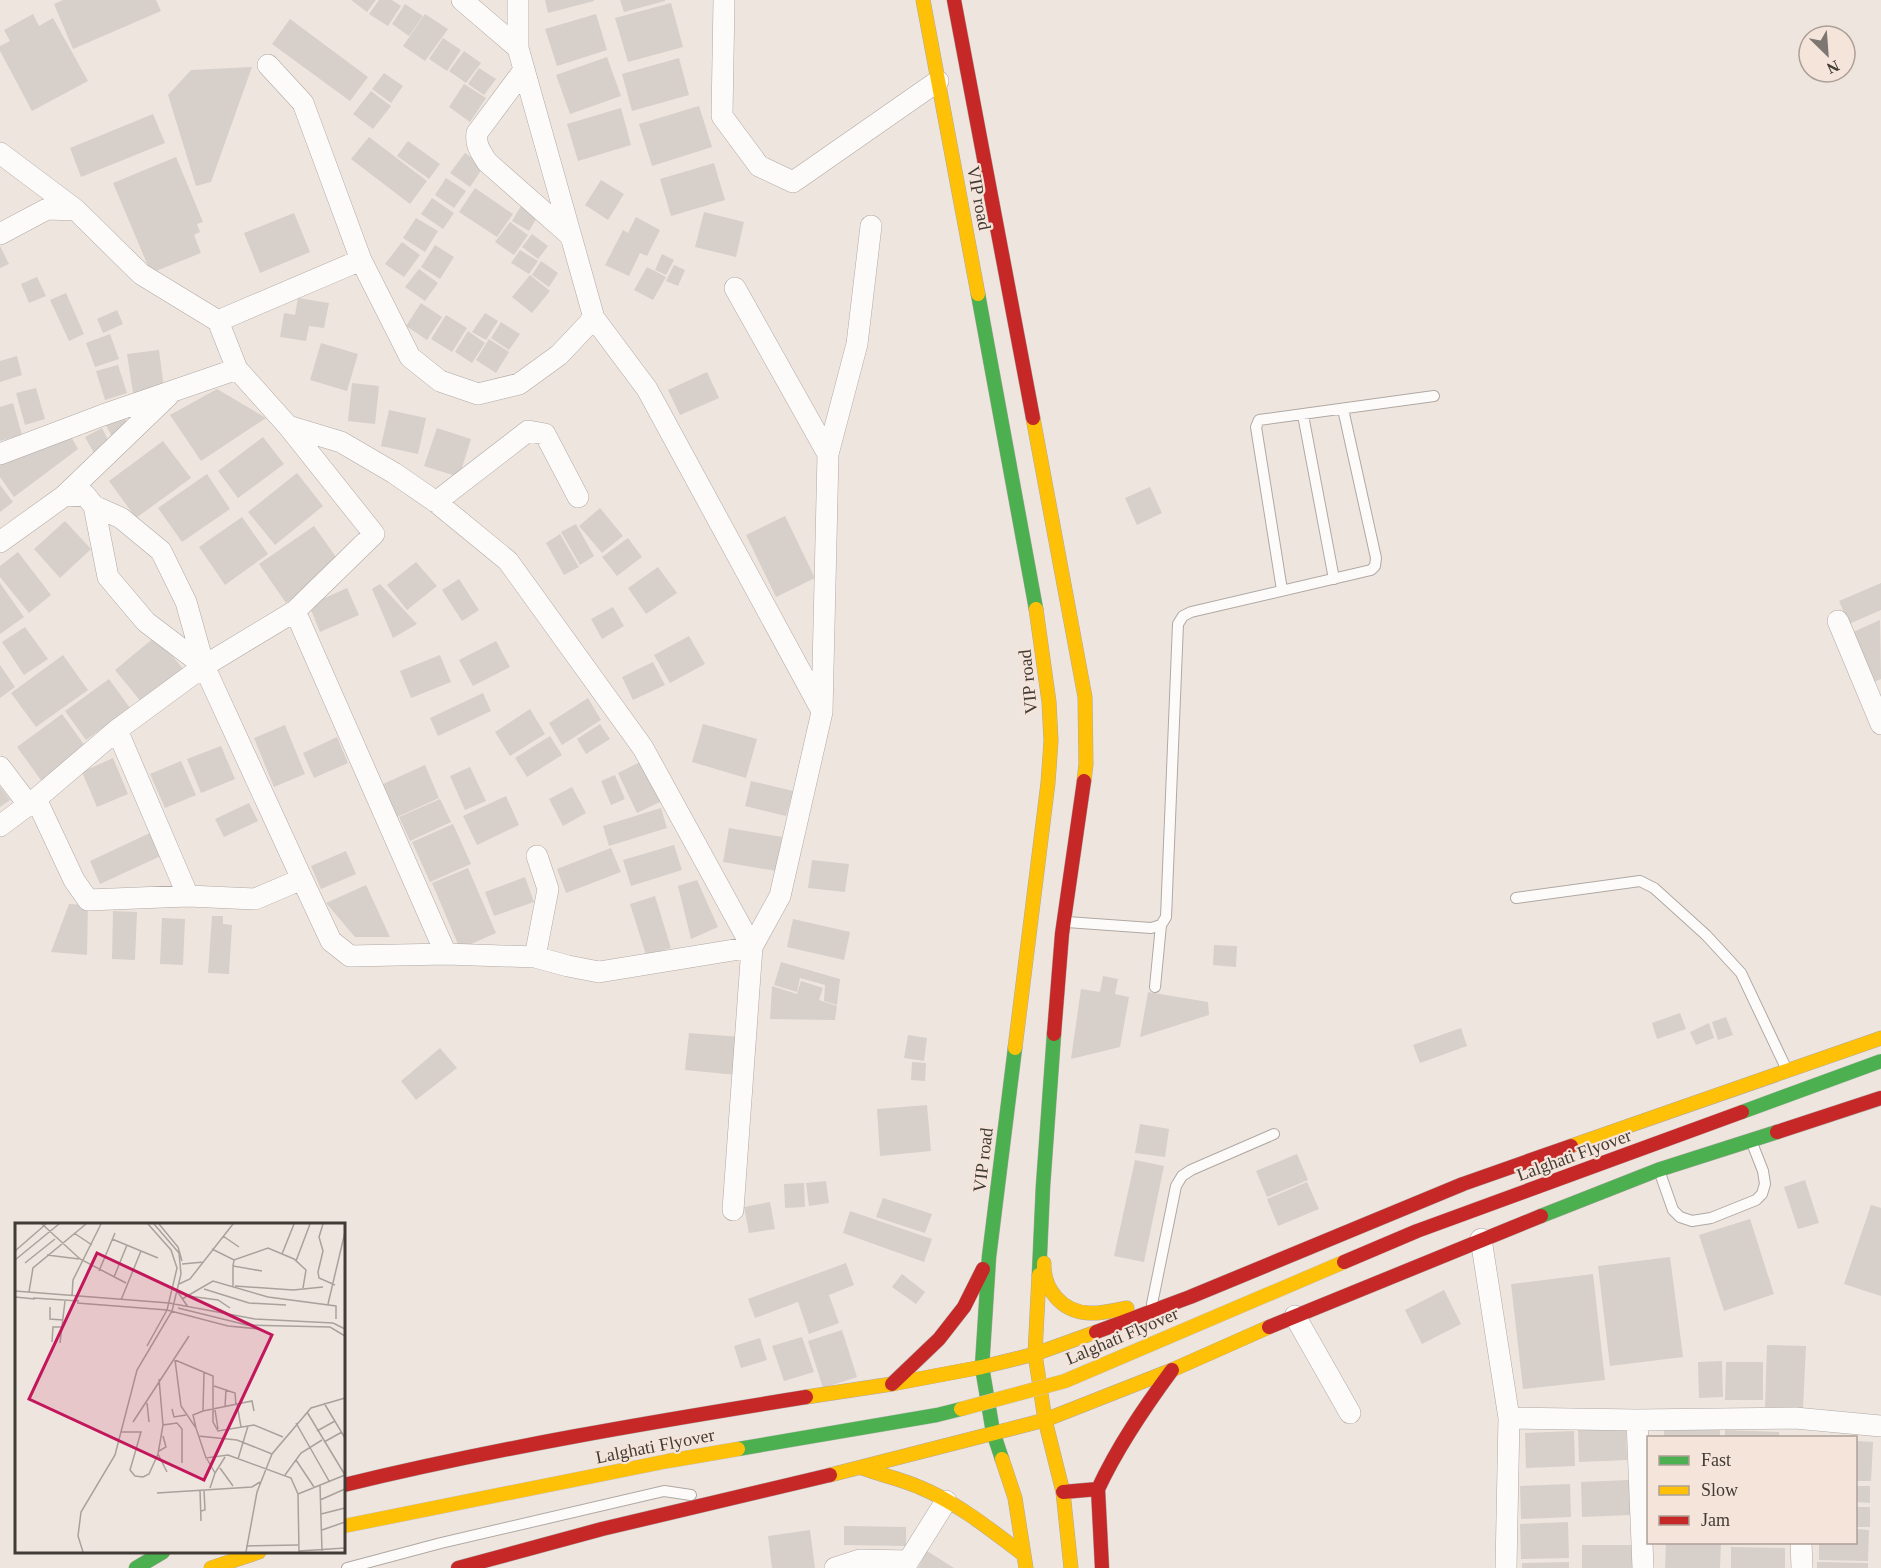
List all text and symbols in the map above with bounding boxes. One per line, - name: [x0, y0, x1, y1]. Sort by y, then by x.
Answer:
- north arrow: [1797, 24, 1857, 84]
- text: N: [1824, 57, 1842, 77]
- street label: VIP road: [963, 164, 995, 232]
- street label: VIP road: [1015, 649, 1041, 715]
- street label: Lalghati Flyover: [1514, 1125, 1634, 1185]
- street label: VIP road: [969, 1127, 997, 1193]
- inset map: [15, 1223, 345, 1553]
- street label: Lalghati Flyover: [1063, 1303, 1181, 1369]
- street label: Lalghati Flyover: [594, 1425, 716, 1467]
- legend: [1647, 1436, 1857, 1544]
- text: Fast: [1701, 1450, 1731, 1470]
- text: Slow: [1701, 1480, 1738, 1500]
- text: Jam: [1701, 1510, 1730, 1530]

